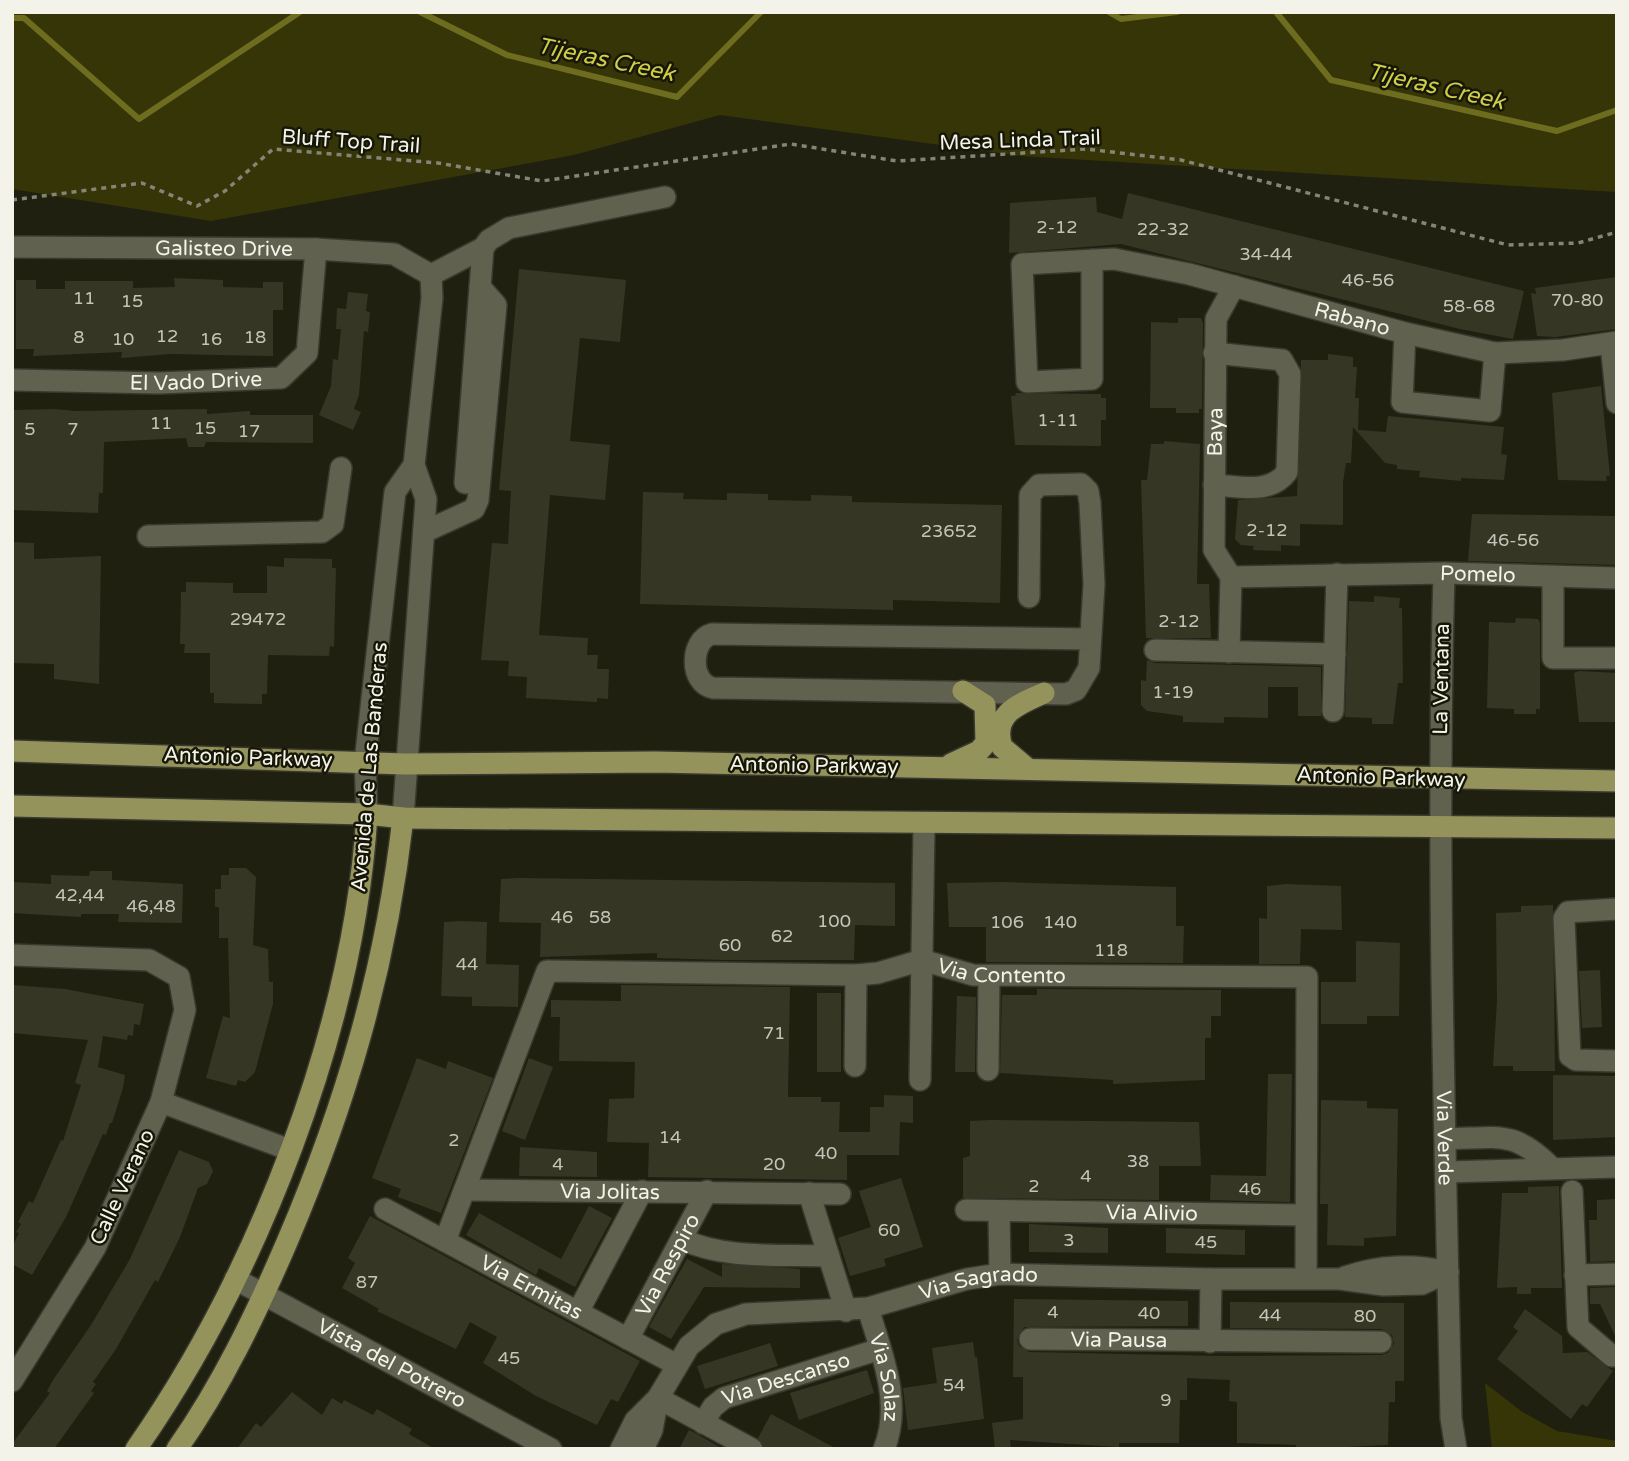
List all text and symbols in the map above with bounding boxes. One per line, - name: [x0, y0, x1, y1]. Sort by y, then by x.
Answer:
- water label: Tijeras Creek: [534, 32, 679, 89]
- water label: Tijeras Creek: [1364, 58, 1509, 117]
- street label: Bluff Top Trail: [281, 124, 421, 159]
- street label: Mesa Linda Trail: [939, 125, 1101, 156]
- house number: 2-12: [1036, 216, 1078, 238]
- house number: 22-32: [1137, 218, 1189, 240]
- street label: Galisteo Drive: [155, 236, 293, 262]
- house number: 34-44: [1240, 243, 1292, 265]
- house number: 46-56: [1342, 269, 1394, 291]
- house number: 11: [73, 287, 95, 309]
- house number: 70-80: [1551, 289, 1603, 311]
- house number: 15: [121, 290, 143, 312]
- house number: 58-68: [1443, 295, 1495, 317]
- street label: Rabano: [1311, 297, 1393, 341]
- house number: 12: [156, 325, 178, 347]
- house number: 8: [73, 326, 85, 348]
- house number: 18: [244, 326, 266, 348]
- house number: 10: [112, 328, 134, 350]
- house number: 16: [200, 328, 222, 350]
- street label: El Vado Drive: [129, 367, 263, 396]
- street label: Baya: [1203, 407, 1228, 457]
- house number: 1-11: [1037, 409, 1079, 431]
- house number: 11: [150, 412, 172, 434]
- house number: 15: [194, 417, 216, 439]
- house number: 5: [24, 418, 36, 440]
- house number: 7: [67, 418, 79, 440]
- house number: 17: [238, 420, 260, 442]
- house number: 2-12: [1246, 519, 1288, 541]
- house number: 23652: [921, 520, 977, 542]
- house number: 46-56: [1487, 529, 1539, 551]
- street label: Pomelo: [1440, 561, 1516, 588]
- house number: 29472: [230, 608, 286, 630]
- house number: 2-12: [1158, 610, 1200, 632]
- street label: La Ventana: [1428, 623, 1455, 735]
- street label: Avenida de Las Banderas: [346, 641, 393, 893]
- house number: 1-19: [1152, 681, 1194, 703]
- street label: Antonio Parkway: [163, 742, 333, 773]
- street label: Antonio Parkway: [729, 752, 899, 779]
- street label: Antonio Parkway: [1296, 762, 1466, 793]
- house number: 42,44: [55, 884, 105, 906]
- house number: 46,48: [126, 895, 176, 917]
- house number: 46: [551, 906, 573, 928]
- house number: 58: [589, 906, 611, 928]
- house number: 100: [817, 910, 851, 932]
- house number: 106: [990, 911, 1024, 933]
- house number: 140: [1043, 911, 1077, 933]
- house number: 62: [771, 925, 793, 947]
- house number: 60: [719, 934, 741, 956]
- house number: 118: [1094, 939, 1128, 961]
- house number: 44: [456, 953, 478, 975]
- street label: Via Contento: [934, 953, 1066, 989]
- house number: 71: [763, 1022, 785, 1044]
- street label: Via Verde: [1431, 1090, 1458, 1186]
- street label: Calle Verano: [85, 1125, 160, 1249]
- house number: 14: [659, 1126, 681, 1148]
- house number: 2: [448, 1129, 460, 1151]
- house number: 40: [815, 1142, 837, 1164]
- house number: 38: [1127, 1150, 1149, 1172]
- house number: 4: [552, 1153, 564, 1175]
- house number: 20: [763, 1153, 785, 1175]
- house number: 4: [1080, 1165, 1092, 1187]
- house number: 2: [1028, 1175, 1040, 1197]
- house number: 46: [1239, 1178, 1261, 1200]
- street label: Via Jolitas: [560, 1179, 660, 1205]
- street label: Via Alivio: [1106, 1200, 1198, 1226]
- street label: Via Respiro: [630, 1209, 706, 1321]
- house number: 60: [878, 1219, 900, 1241]
- house number: 3: [1063, 1229, 1075, 1251]
- house number: 45: [1195, 1231, 1217, 1253]
- street label: Via Ermitas: [476, 1250, 587, 1325]
- street label: Via Sagrado: [916, 1262, 1038, 1305]
- house number: 87: [356, 1271, 378, 1293]
- house number: 4: [1047, 1301, 1059, 1323]
- house number: 40: [1138, 1302, 1160, 1324]
- house number: 44: [1259, 1304, 1281, 1326]
- house number: 80: [1354, 1305, 1376, 1327]
- street label: Vista del Potrero: [313, 1314, 470, 1414]
- street label: Via Pausa: [1070, 1327, 1168, 1353]
- street label: Via Solaz: [864, 1330, 904, 1423]
- house number: 45: [498, 1347, 520, 1369]
- street label: Via Descanso: [719, 1347, 853, 1411]
- house number: 54: [943, 1374, 965, 1396]
- house number: 9: [1160, 1389, 1172, 1411]

